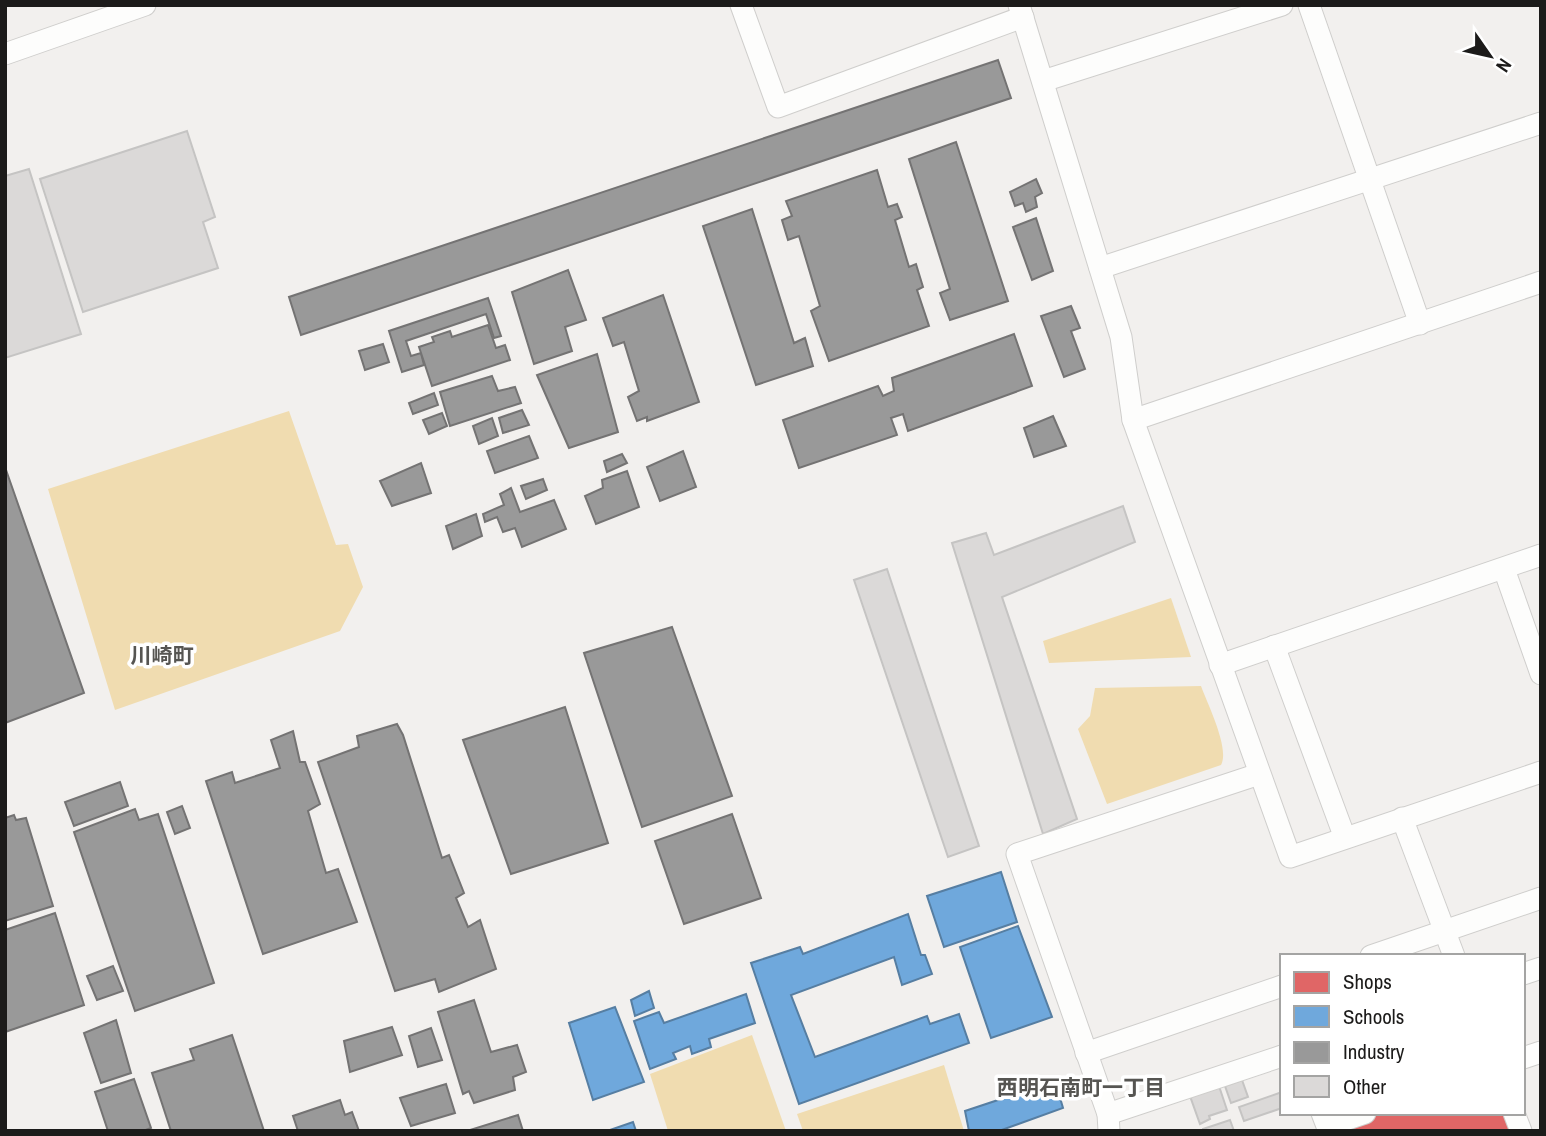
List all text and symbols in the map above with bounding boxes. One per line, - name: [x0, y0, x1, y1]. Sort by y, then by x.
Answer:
- north arrow: [1455, 21, 1525, 91]
- text: N: [1490, 54, 1518, 77]
- district label: 川崎町: [131, 641, 194, 670]
- legend: [1280, 954, 1525, 1115]
- text: Shops: [1343, 967, 1392, 996]
- text: Schools: [1343, 1002, 1404, 1031]
- text: Industry: [1343, 1037, 1405, 1066]
- text: Other: [1343, 1072, 1386, 1101]
- district label: 西明石南町一丁目: [997, 1073, 1165, 1102]

